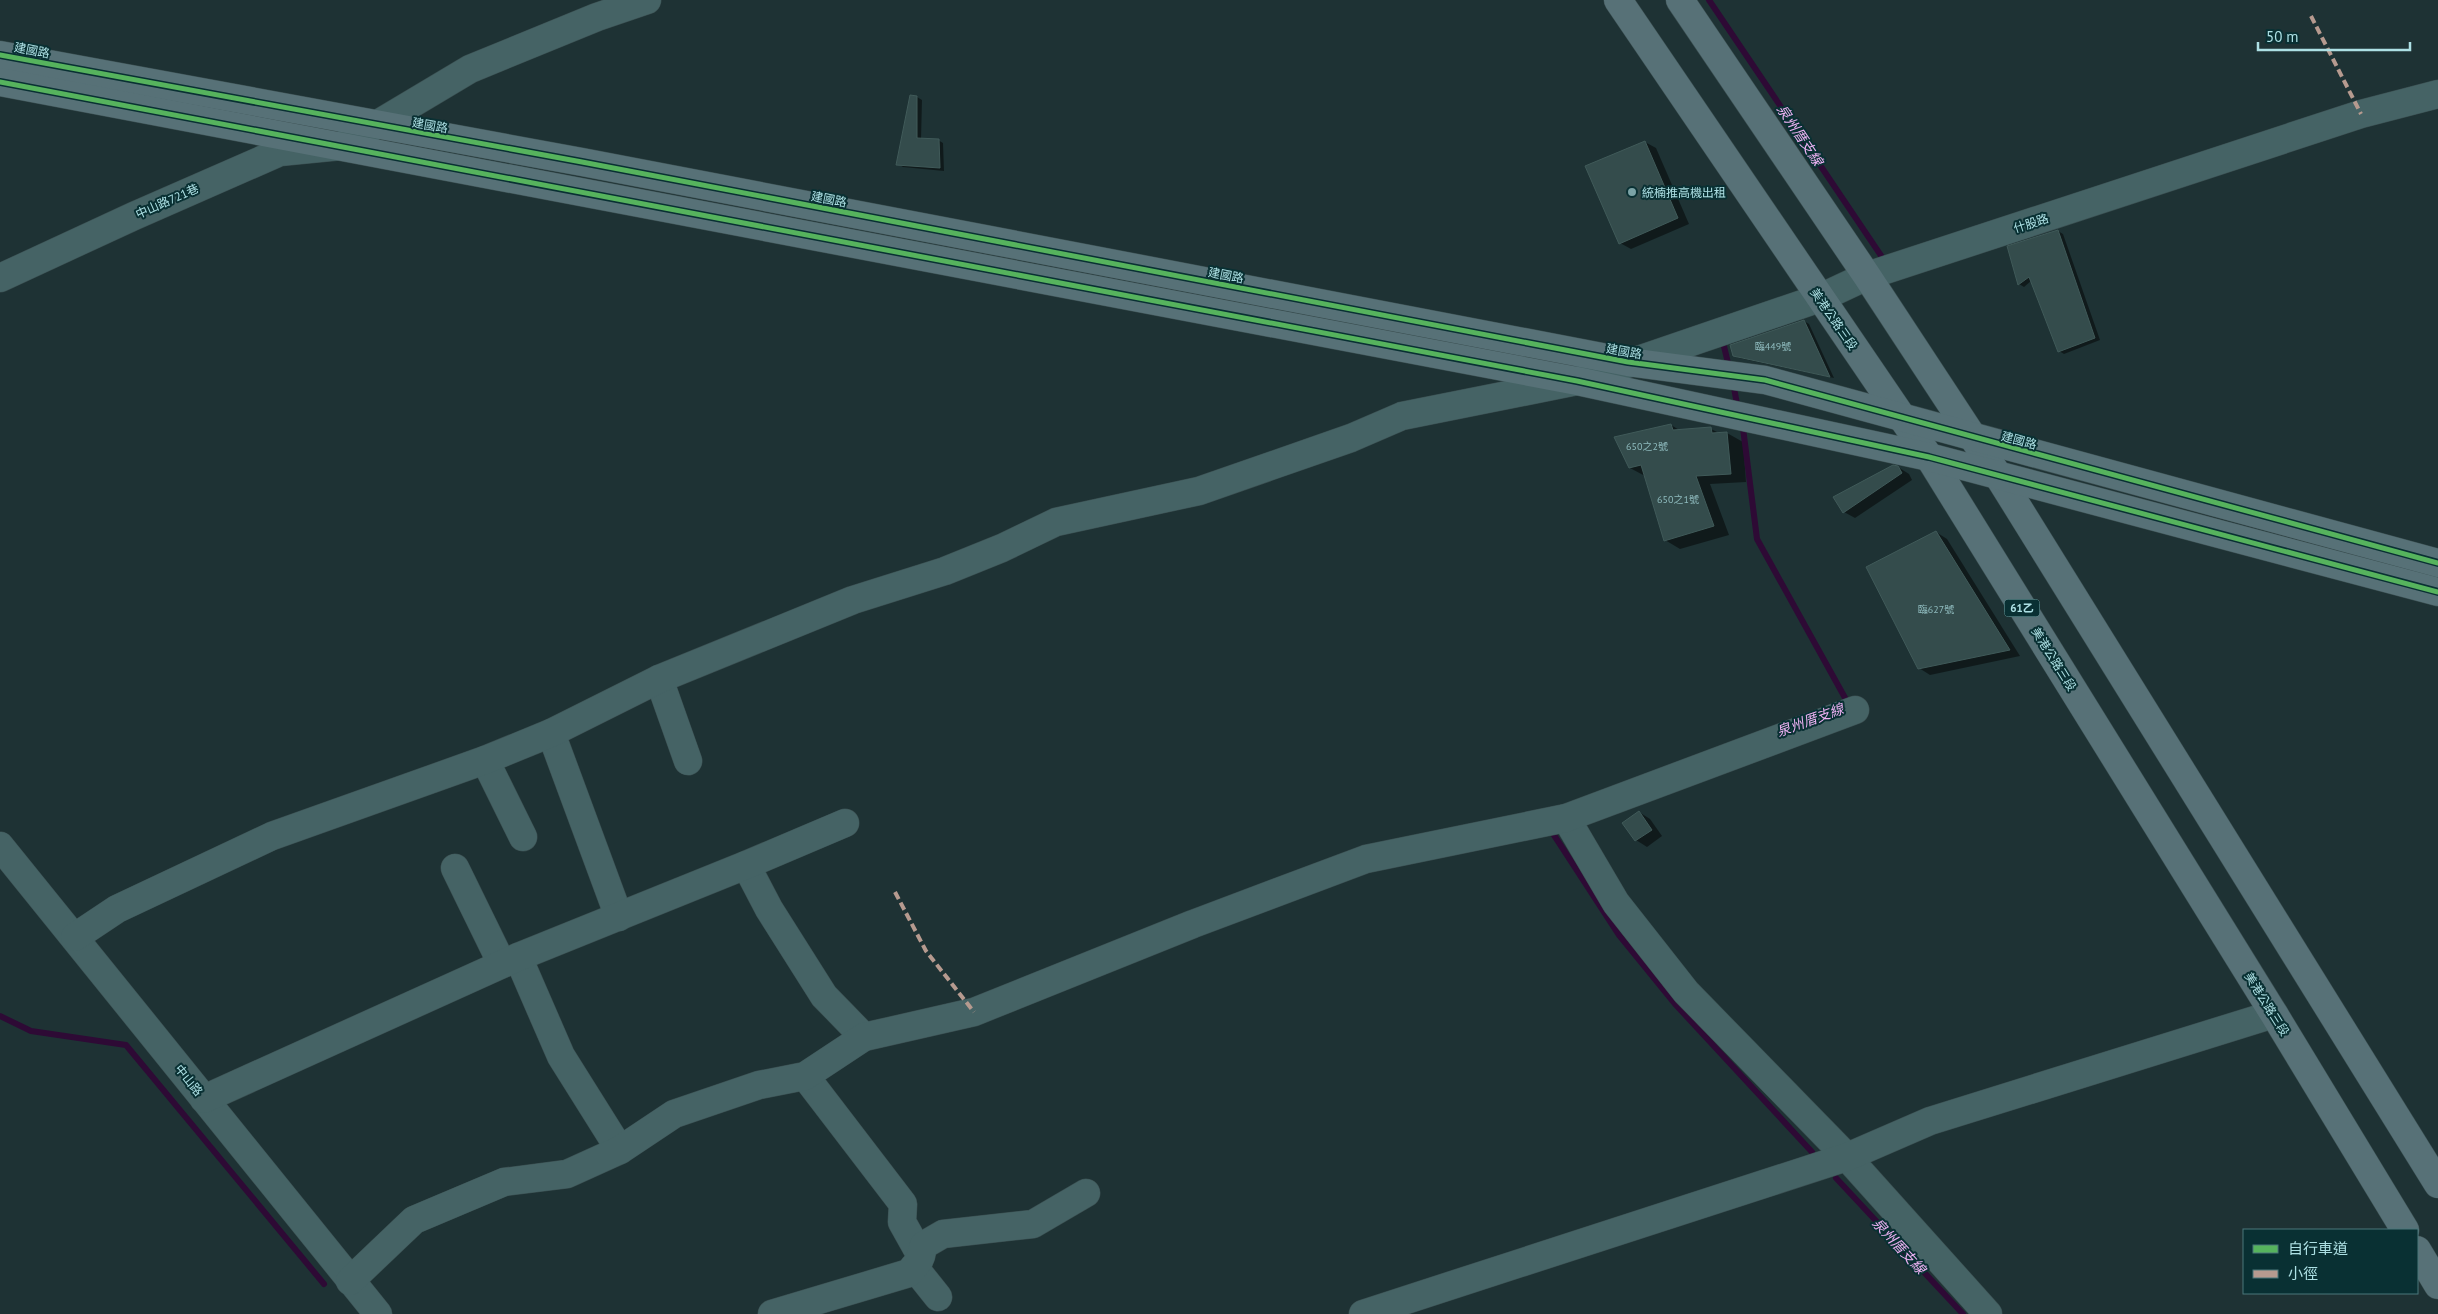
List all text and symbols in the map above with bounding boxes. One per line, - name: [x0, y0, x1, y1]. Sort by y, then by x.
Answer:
- scale bar: [2258, 20, 2410, 52]
- text: 50 m: [2266, 27, 2299, 46]
- street label: 建國路: [13, 39, 51, 61]
- water label: 泉州厝支線: [1773, 101, 1828, 171]
- street label: 建國路: [411, 114, 449, 136]
- street label: 中山路721巷: [133, 180, 201, 222]
- place label: 統楠推高機出租: [1642, 185, 1726, 200]
- marker: 統楠推高機出租: [1626, 186, 1638, 198]
- street label: 建國路: [810, 188, 848, 210]
- street label: 什股路: [2012, 210, 2050, 236]
- street label: 建國路: [1207, 264, 1245, 286]
- street label: 美港公路三段: [1807, 285, 1861, 353]
- street label: 建國路: [1605, 340, 1643, 362]
- house number: 臨449號: [1755, 340, 1791, 353]
- street label: 建國路: [2000, 428, 2038, 452]
- house number: 650之2號: [1626, 440, 1668, 453]
- house number: 650之1號: [1657, 493, 1699, 506]
- road number: 61乙: [2004, 600, 2040, 616]
- house number: 臨627號: [1918, 603, 1954, 616]
- street label: 美港公路三段: [2029, 624, 2079, 694]
- water label: 泉州厝支線: [1774, 699, 1848, 740]
- street label: 美港公路三段: [2242, 969, 2292, 1039]
- street label: 中山路: [172, 1061, 206, 1099]
- water label: 泉州厝支線: [1869, 1214, 1931, 1279]
- legend: [2243, 1229, 2418, 1294]
- text: 自行車道: [2288, 1239, 2348, 1258]
- text: 小徑: [2288, 1264, 2318, 1283]

